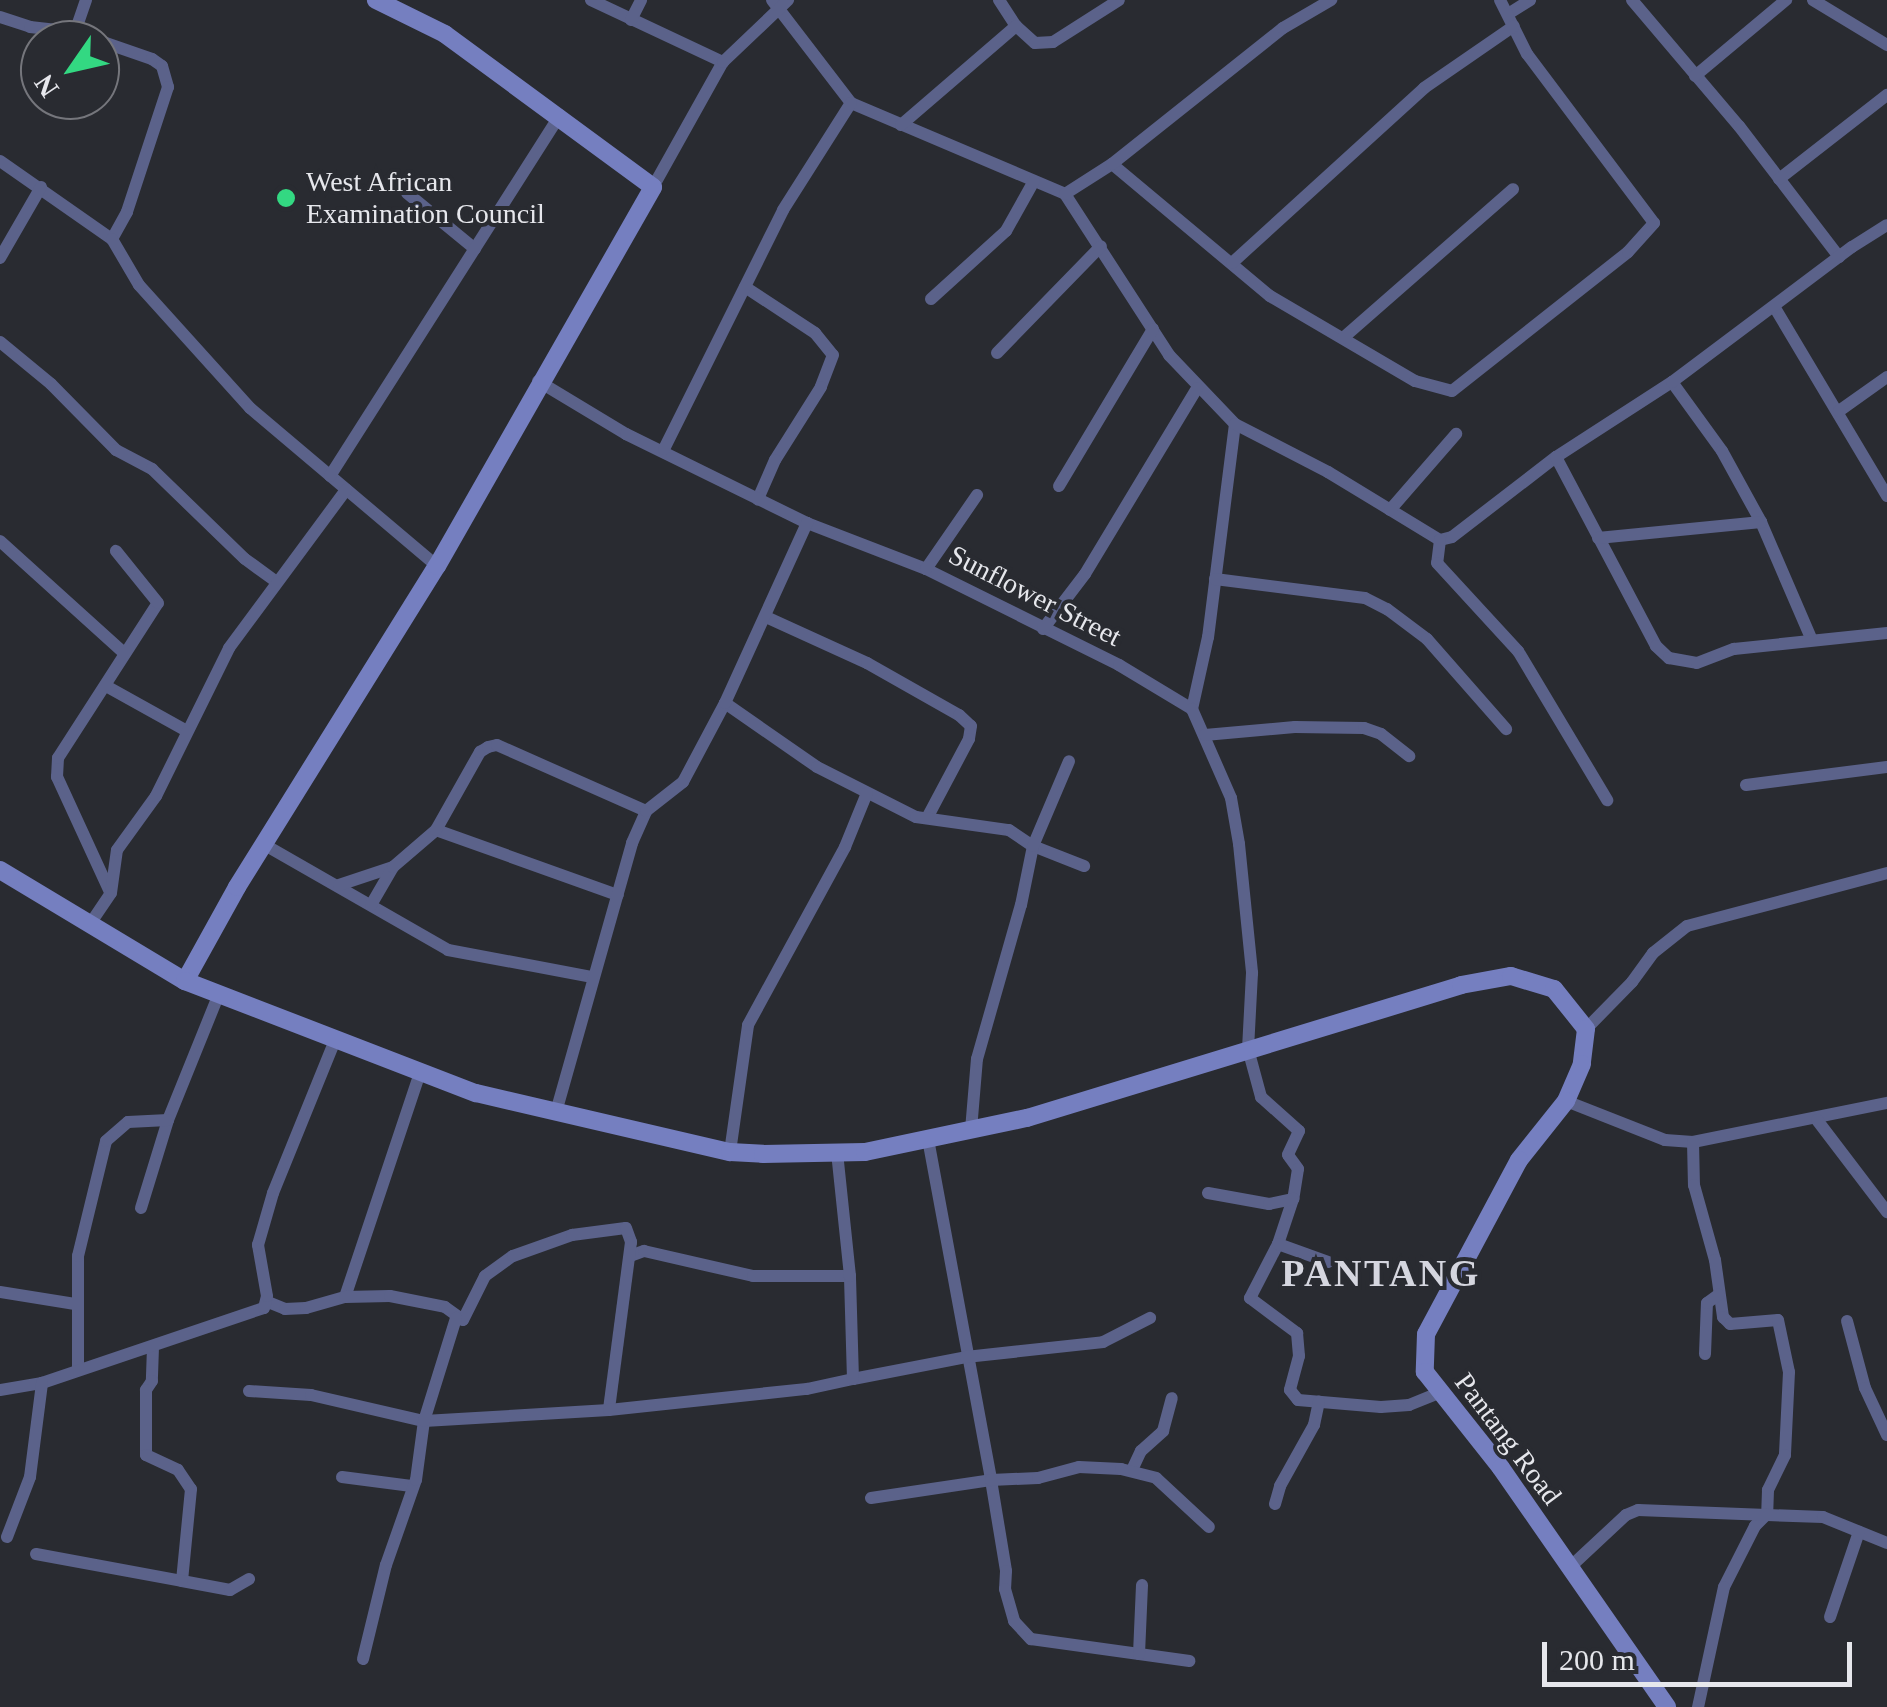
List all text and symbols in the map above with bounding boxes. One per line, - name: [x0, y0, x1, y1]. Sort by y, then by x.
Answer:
- north arrow: [20, 20, 120, 120]
- text: N: [28, 69, 65, 103]
- place label: West African Examination Council: [306, 165, 545, 231]
- marker: West African Examination Council: [275, 187, 297, 209]
- street label: Sunflower Street: [943, 538, 1127, 654]
- district label: PANTANG: [1281, 1251, 1481, 1297]
- street label: Pantang Road: [1448, 1366, 1568, 1512]
- scale bar: [1547, 1622, 1857, 1684]
- text: 200 m: [1559, 1643, 1635, 1676]

